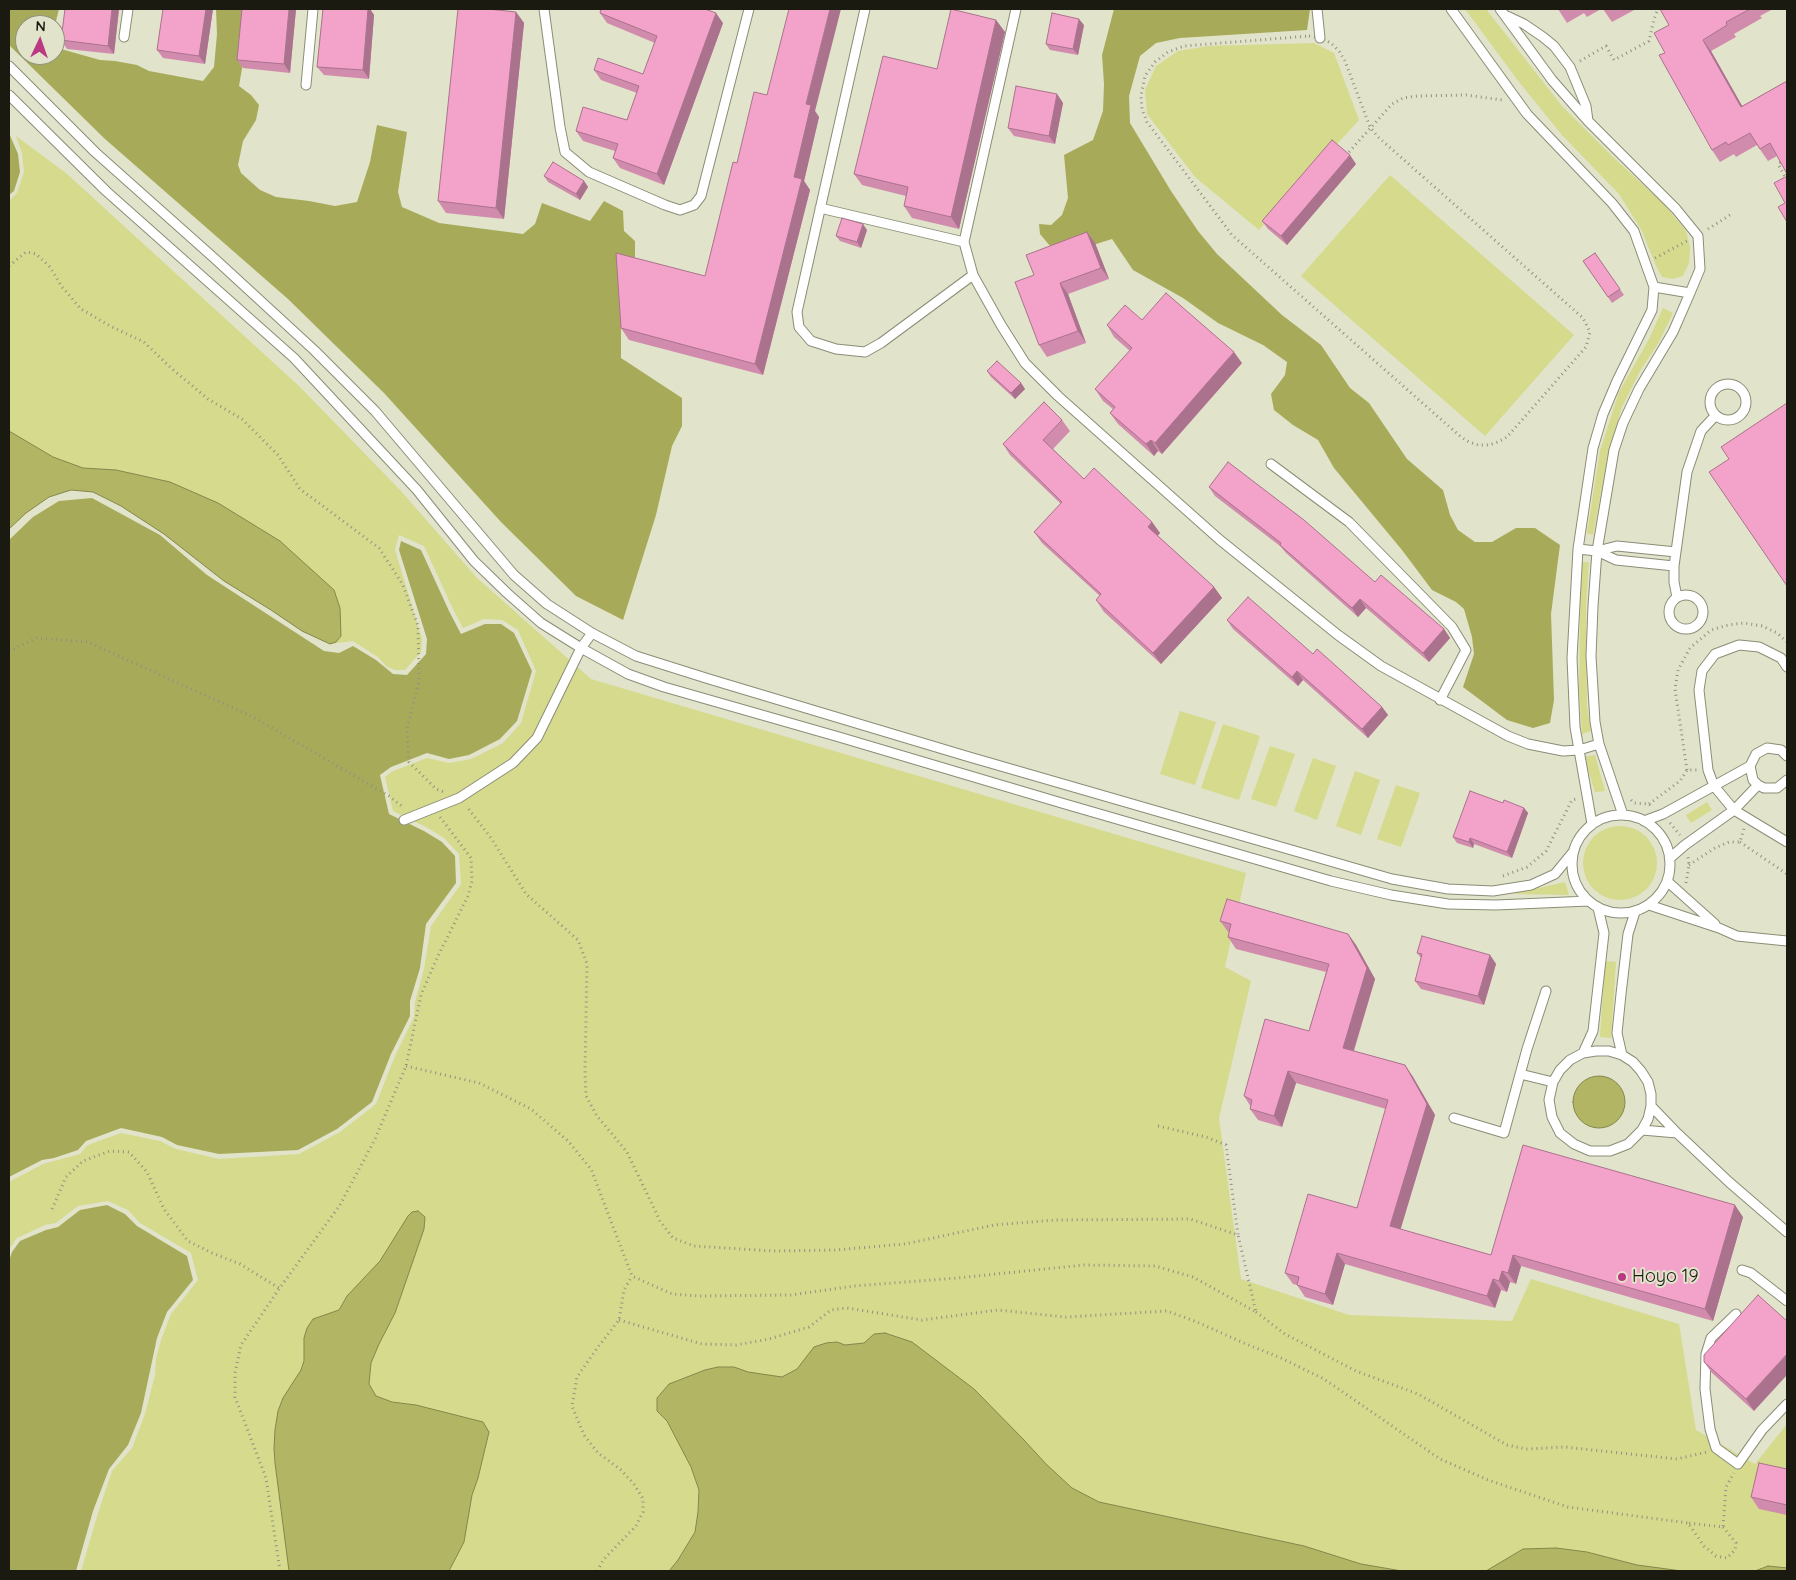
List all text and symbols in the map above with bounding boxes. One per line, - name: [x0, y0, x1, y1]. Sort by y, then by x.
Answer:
- north arrow: [15, 15, 65, 65]
- text: N: [35, 17, 46, 35]
- place label: Hoyo 19: [1632, 1266, 1698, 1288]
- marker: Hoyo 19: [1616, 1271, 1628, 1283]

